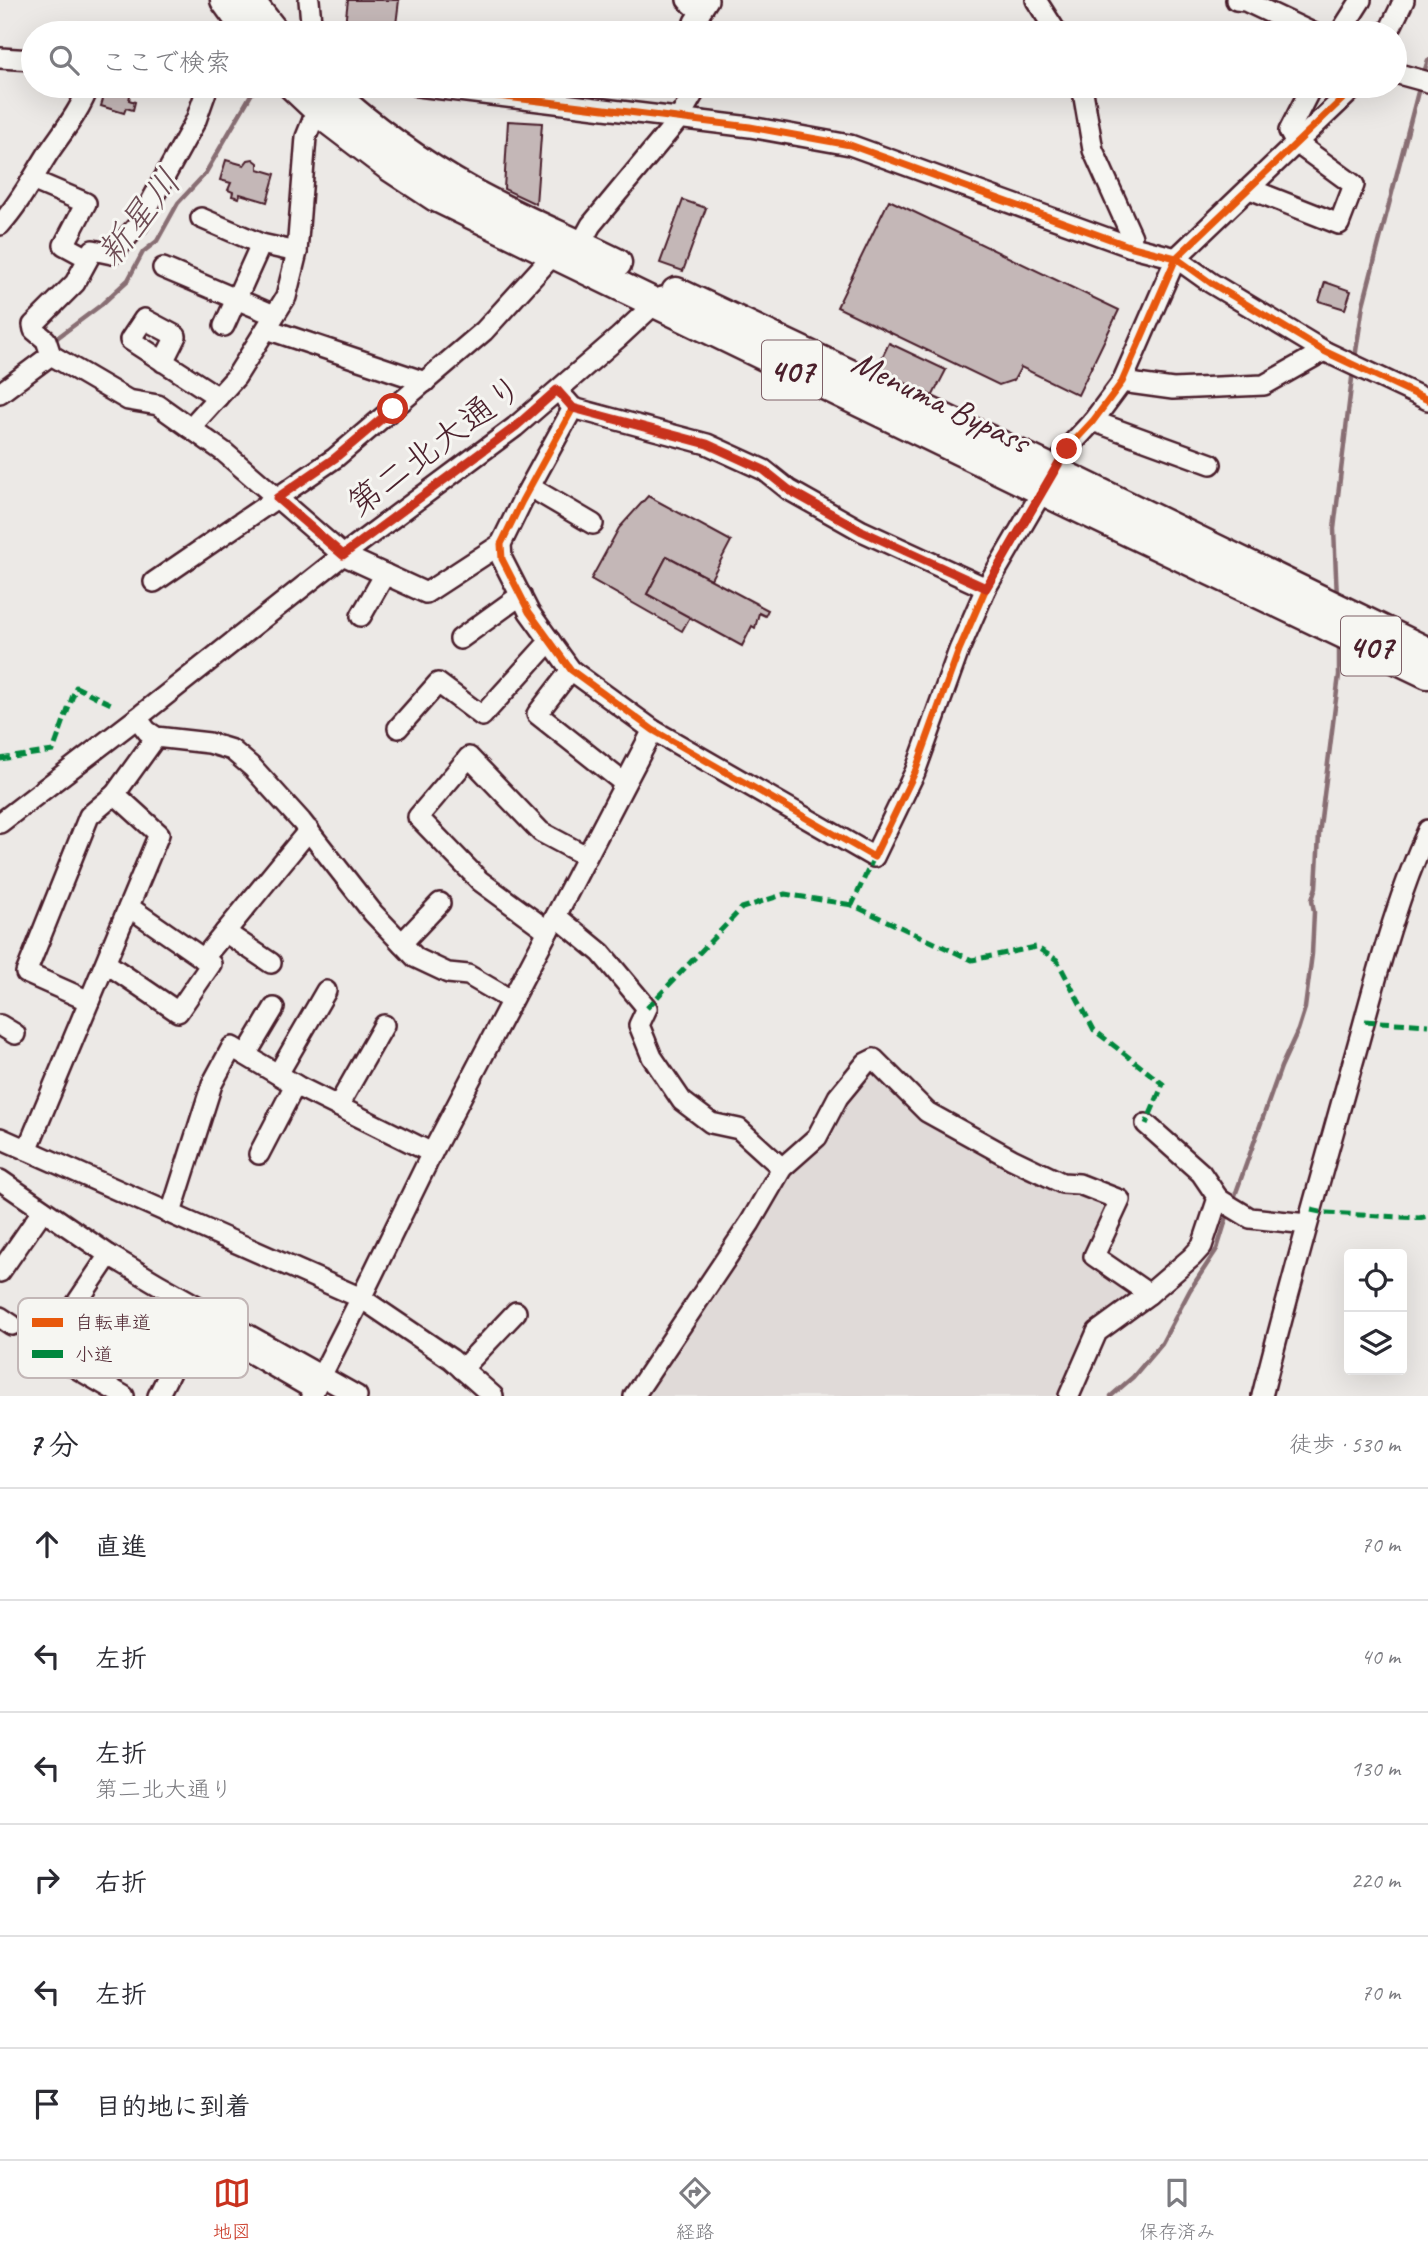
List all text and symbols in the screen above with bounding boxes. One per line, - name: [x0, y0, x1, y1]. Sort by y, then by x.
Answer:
- search box: [21, 21, 1407, 98]
- icon: search: [45, 41, 83, 79]
- text: ここで検索: [101, 46, 231, 79]
- water label: 新星川: [86, 159, 191, 276]
- street label: Menuma Bypass: [845, 339, 1040, 465]
- road number: 407: [762, 340, 822, 400]
- street label: 第二北大通り: [338, 364, 533, 527]
- route start: [377, 393, 408, 424]
- route end: [1051, 433, 1082, 464]
- road number: 407: [1341, 617, 1401, 676]
- map controls: [1344, 1249, 1407, 1375]
- button: locate: [1344, 1249, 1407, 1312]
- legend: [18, 1298, 248, 1378]
- text: 自転車道: [75, 1311, 151, 1335]
- button: layers: [1344, 1312, 1407, 1375]
- text: 小道: [75, 1343, 113, 1367]
- text: 7 分: [28, 1426, 79, 1464]
- text: 徒歩 · 530 m: [1289, 1430, 1400, 1459]
- icon: ahead: [28, 1525, 66, 1563]
- text: 直進: [95, 1530, 147, 1563]
- text: 70 m: [1361, 1530, 1400, 1559]
- icon: left: [28, 1637, 66, 1675]
- text: 左折: [95, 1642, 147, 1675]
- text: 40 m: [1361, 1642, 1400, 1671]
- text: 左折: [95, 1737, 147, 1770]
- icon: left: [28, 1749, 66, 1787]
- text: 130 m: [1351, 1754, 1400, 1783]
- text: 第二北大通り: [95, 1775, 233, 1804]
- icon: right: [28, 1861, 66, 1899]
- text: 右折: [95, 1866, 147, 1899]
- text: 220 m: [1351, 1866, 1400, 1895]
- icon: left: [28, 1973, 66, 2011]
- text: 左折: [95, 1978, 147, 2011]
- text: 70 m: [1361, 1978, 1400, 2007]
- icon: arrive: [28, 2085, 66, 2123]
- text: 目的地に到着: [95, 2090, 251, 2123]
- tab: 地図: [213, 2174, 251, 2244]
- tab: 経路: [676, 2174, 714, 2244]
- tab: 保存済み: [1139, 2174, 1215, 2244]

